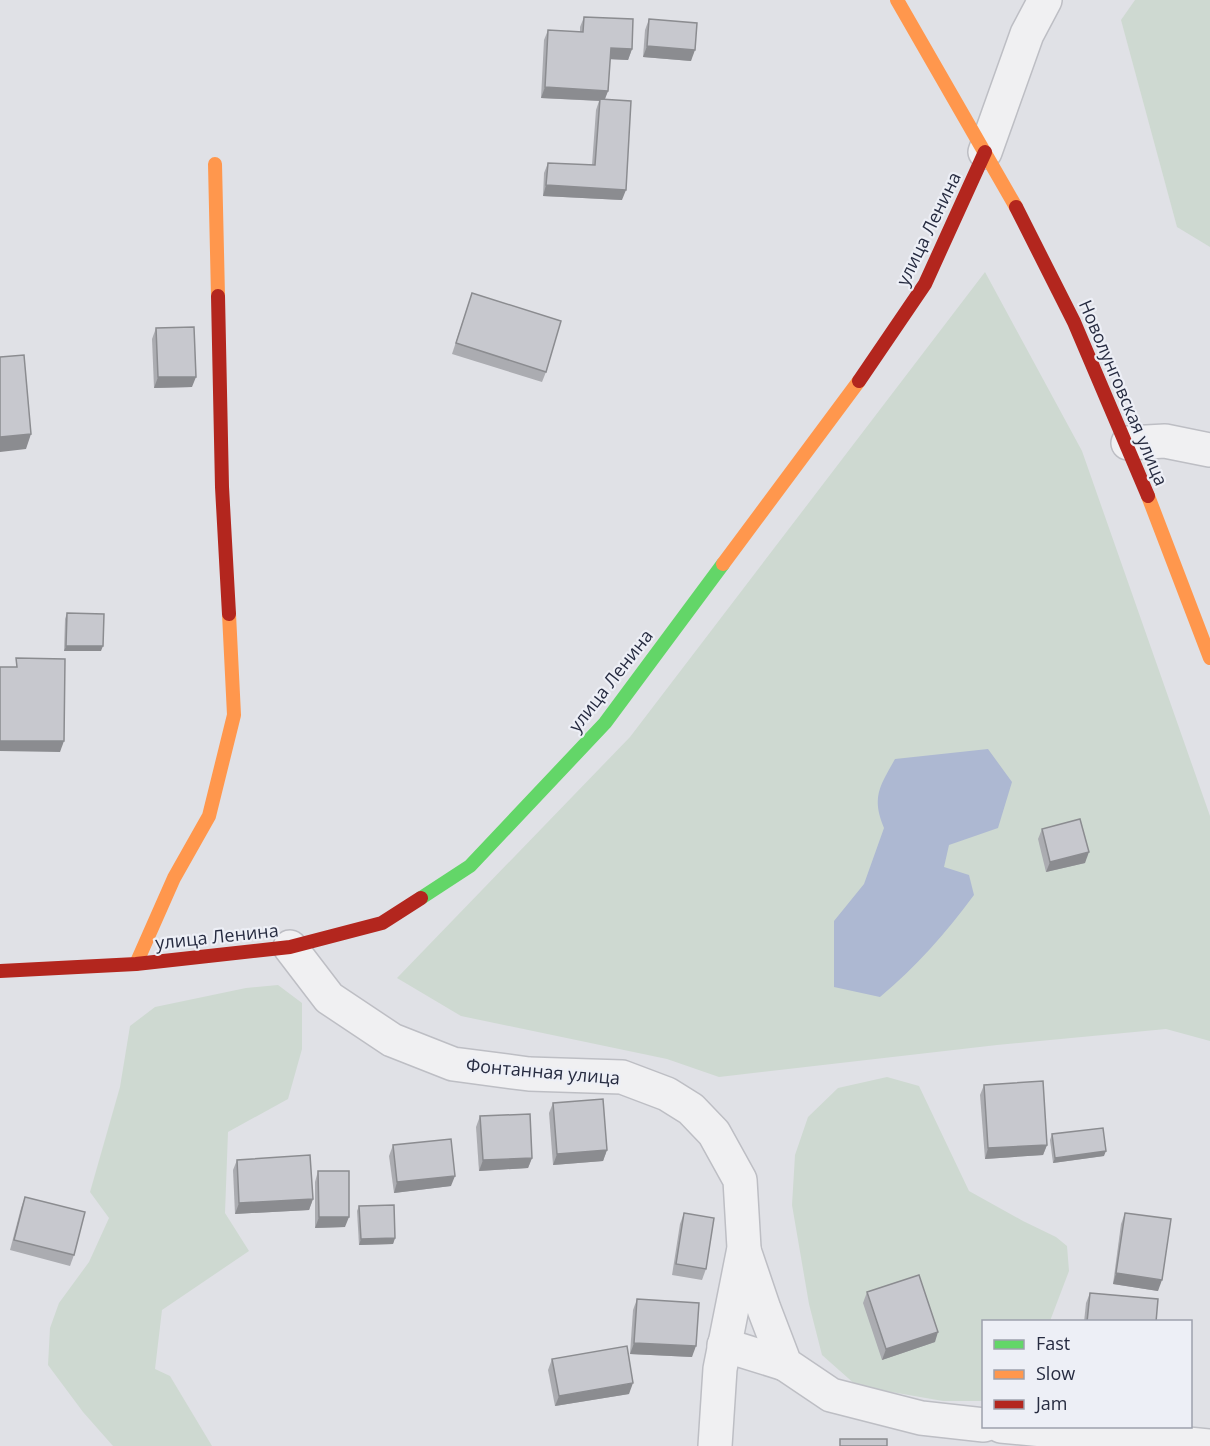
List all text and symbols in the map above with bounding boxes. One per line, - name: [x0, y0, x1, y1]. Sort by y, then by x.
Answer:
- street label: улица Ленина: [890, 168, 966, 289]
- street label: Новолунговская улица: [1074, 296, 1174, 489]
- street label: улица Ленина: [563, 624, 658, 737]
- street label: улица Ленина: [154, 918, 280, 954]
- street label: Фонтанная улица: [465, 1052, 621, 1090]
- legend: [982, 1320, 1192, 1428]
- text: Fast: [1036, 1331, 1070, 1355]
- text: Slow: [1036, 1361, 1075, 1385]
- text: Jam: [1034, 1391, 1068, 1415]

